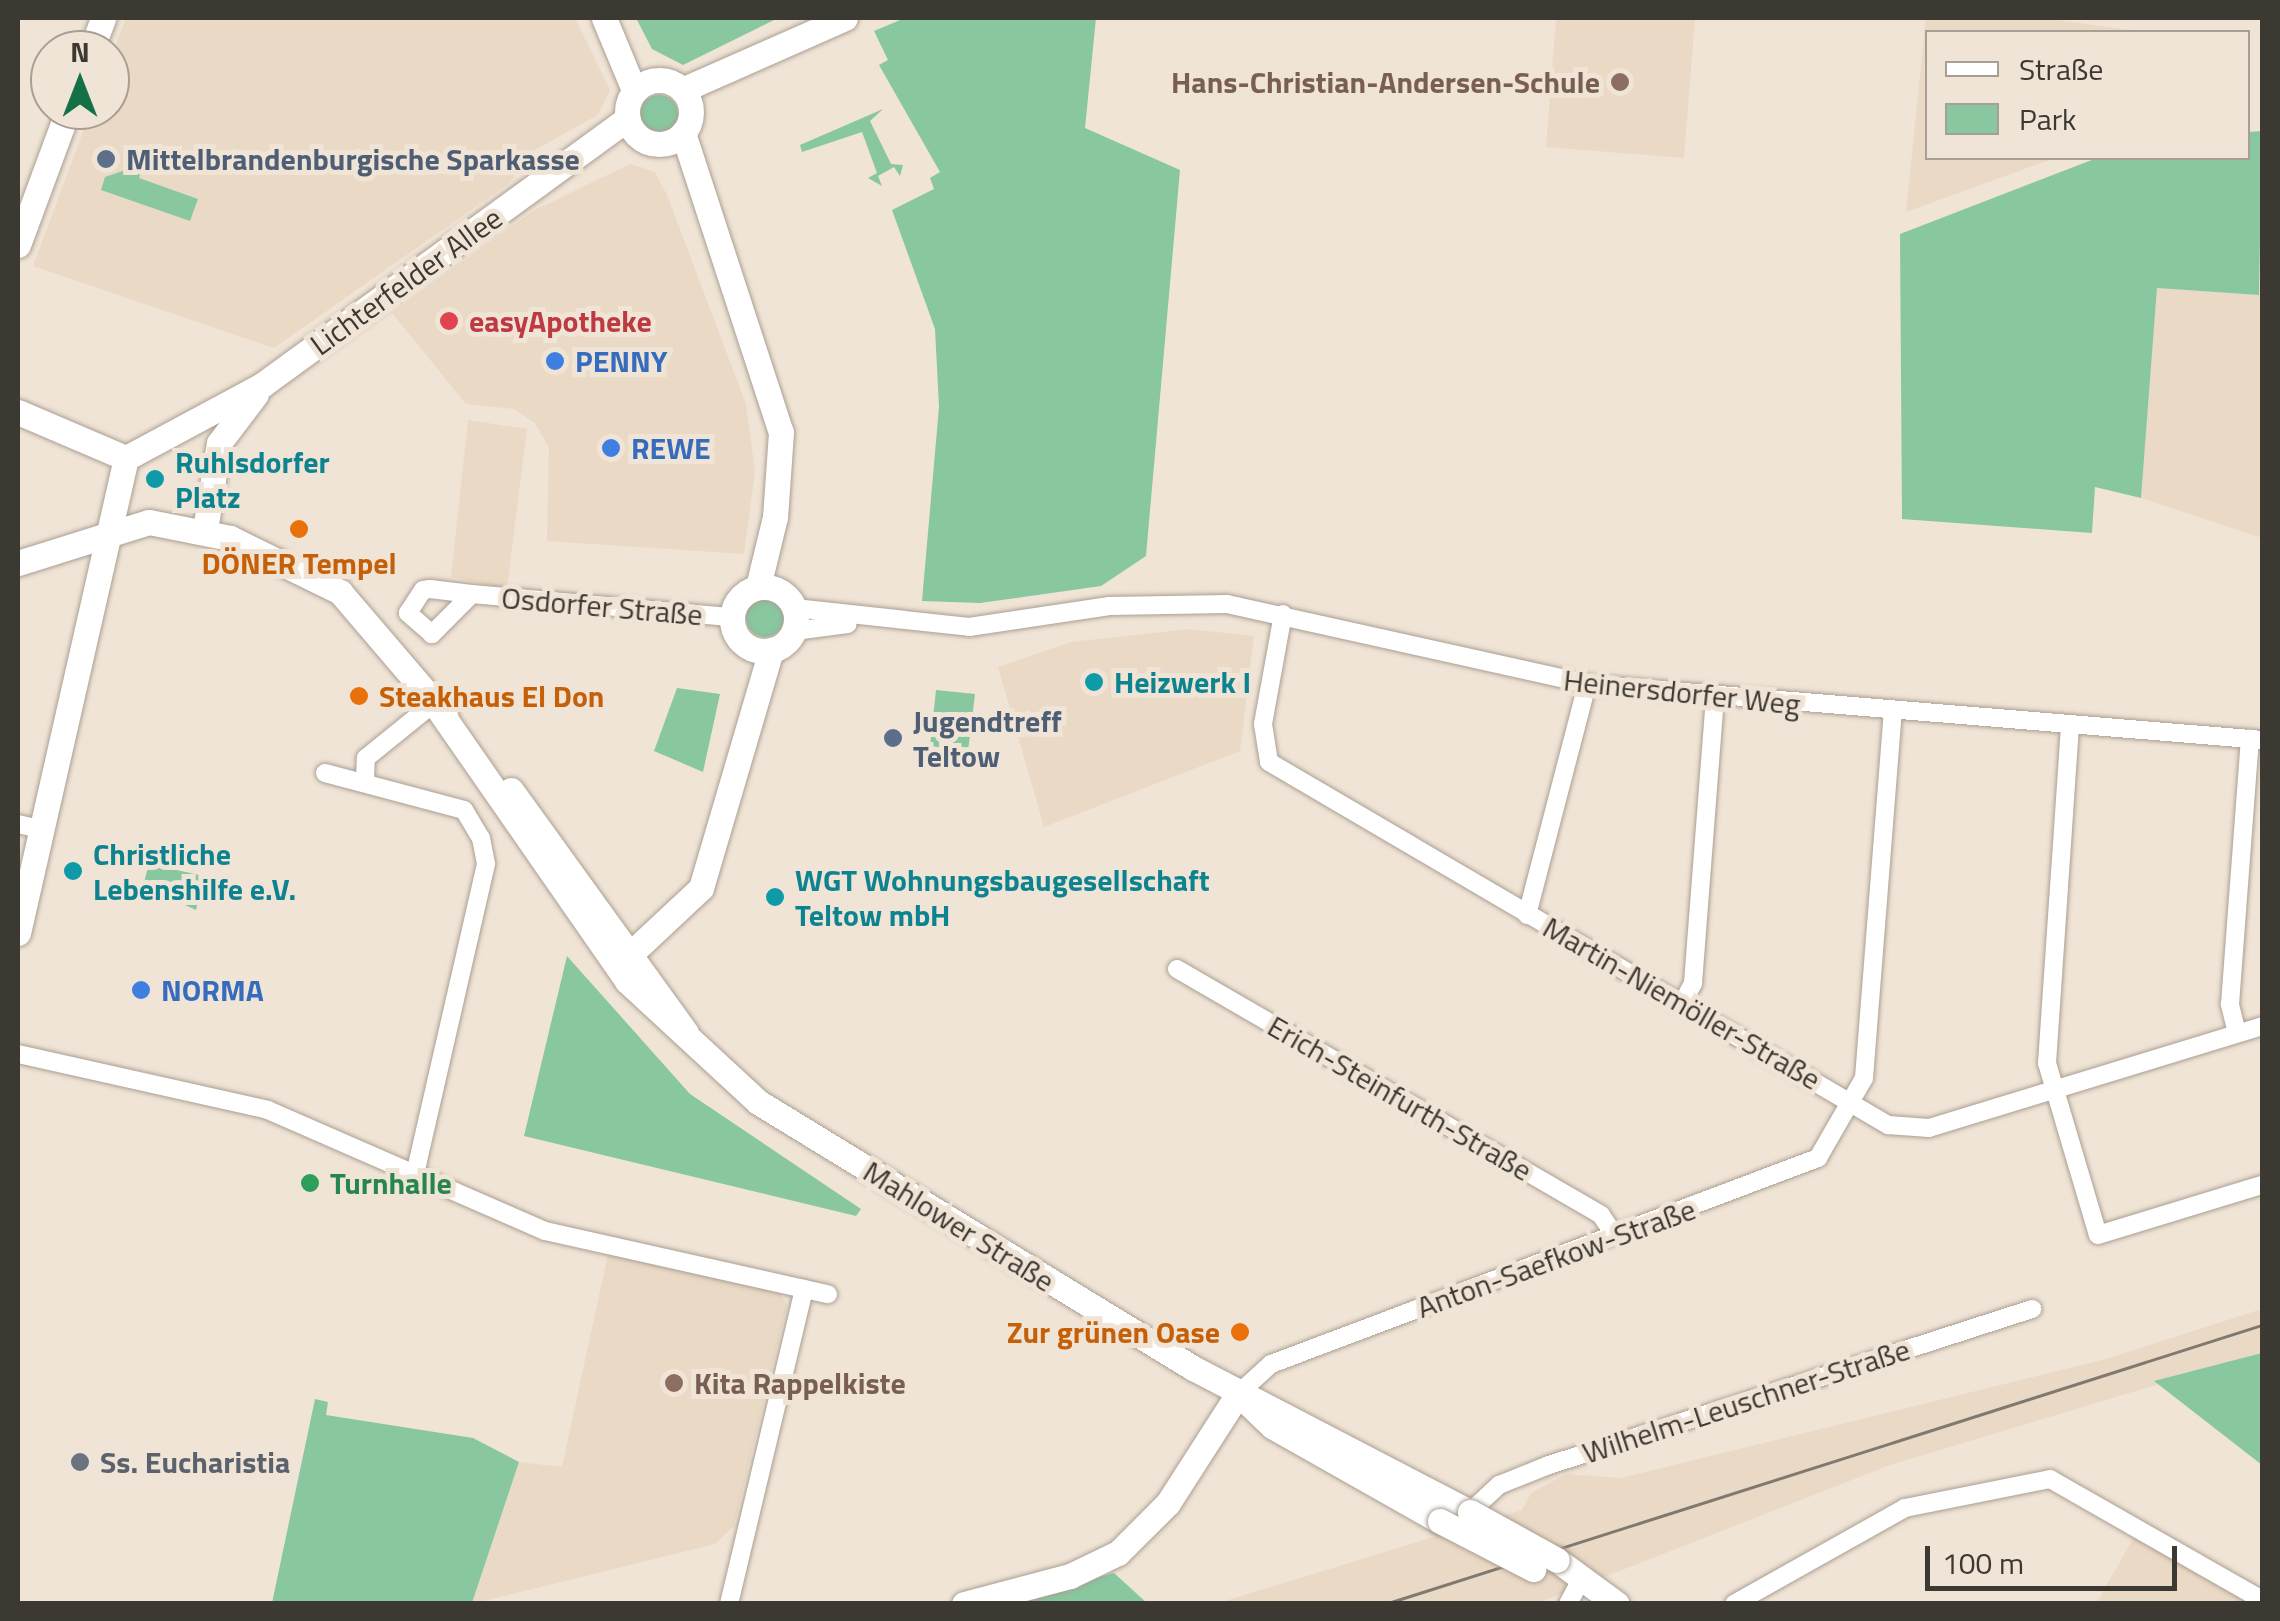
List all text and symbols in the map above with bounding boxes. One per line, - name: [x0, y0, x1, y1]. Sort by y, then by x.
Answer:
- north arrow: [30, 30, 130, 130]
- text: N: [70, 30, 90, 73]
- legend: [1925, 30, 2250, 160]
- text: Straße: [2019, 46, 2103, 92]
- place label: Hans-Christian-Andersen-Schule: [1171, 64, 1600, 100]
- marker: Hans-Christian-Andersen-Schule: [1609, 71, 1631, 93]
- text: Park: [2019, 96, 2076, 142]
- place label: Mittelbrandenburgische Sparkasse: [126, 141, 580, 177]
- marker: Mittelbrandenburgische Sparkasse: [95, 148, 117, 170]
- street label: Lichterfelder Allee: [303, 199, 509, 363]
- place label: easyApotheke: [469, 303, 652, 339]
- marker: easyApotheke: [438, 310, 460, 332]
- place label: PENNY: [575, 343, 668, 379]
- marker: PENNY: [544, 350, 566, 372]
- place label: REWE: [631, 430, 711, 466]
- marker: REWE: [600, 437, 622, 459]
- place label: Ruhlsdorfer Platz: [175, 444, 330, 514]
- marker: Ruhlsdorfer Platz: [144, 468, 166, 490]
- marker: DÖNER Tempel: [288, 518, 310, 540]
- place label: DÖNER Tempel: [201, 545, 397, 581]
- street label: Osdorfer Straße: [500, 579, 704, 633]
- street label: Heinersdorfer Weg: [1562, 662, 1802, 722]
- place label: Heizwerk I: [1114, 664, 1251, 700]
- marker: Heizwerk I: [1083, 671, 1105, 693]
- place label: Steakhaus El Don: [379, 678, 604, 714]
- marker: Steakhaus El Don: [348, 685, 370, 707]
- place label: Jugendtreff Teltow: [913, 703, 1062, 774]
- marker: Jugendtreff Teltow: [882, 727, 904, 749]
- place label: Christliche Lebenshilfe e.V.: [93, 836, 296, 906]
- marker: Christliche Lebenshilfe e.V.: [62, 860, 84, 882]
- place label: WGT Wohnungsbaugesellschaft Teltow mbH: [795, 862, 1210, 932]
- marker: WGT Wohnungsbaugesellschaft Teltow mbH: [764, 886, 786, 908]
- street label: Martin-Niemöller-Straße: [1537, 909, 1827, 1097]
- place label: NORMA: [161, 972, 264, 1008]
- marker: NORMA: [130, 979, 152, 1001]
- street label: Erich-Steinfurth-Straße: [1262, 1008, 1538, 1188]
- street label: Mahlower Straße: [857, 1153, 1061, 1299]
- place label: Turnhalle: [330, 1165, 452, 1201]
- marker: Turnhalle: [299, 1172, 321, 1194]
- street label: Anton-Saefkow-Straße: [1412, 1191, 1700, 1325]
- place label: Zur grünen Oase: [1007, 1314, 1220, 1350]
- marker: Zur grünen Oase: [1229, 1321, 1251, 1343]
- street label: Wilhelm-Leuschner-Straße: [1578, 1331, 1914, 1471]
- place label: Kita Rappelkiste: [694, 1365, 906, 1401]
- marker: Kita Rappelkiste: [663, 1372, 685, 1394]
- place label: Ss. Eucharistia: [100, 1444, 290, 1480]
- marker: Ss. Eucharistia: [69, 1451, 91, 1473]
- scale bar: [1930, 1526, 2182, 1588]
- text: 100 m: [1942, 1540, 2024, 1586]

